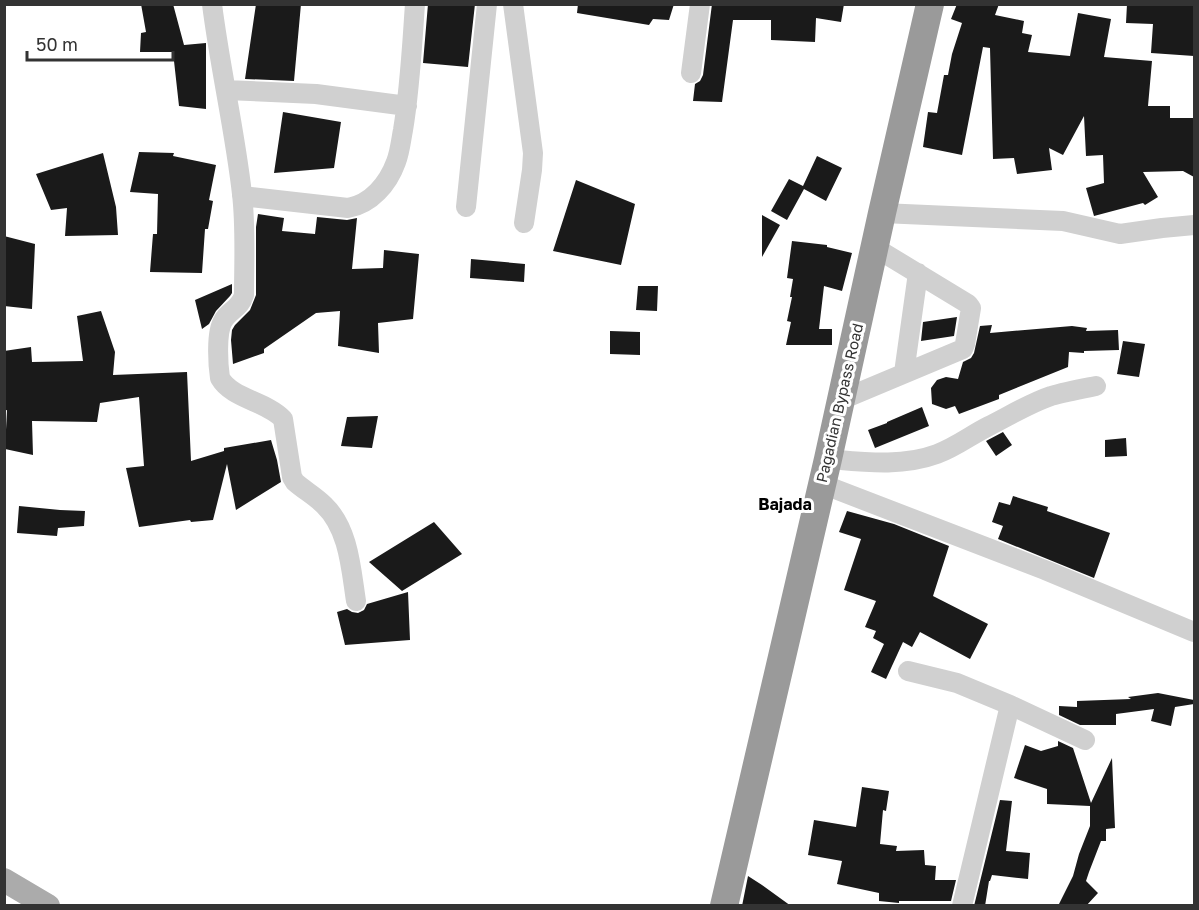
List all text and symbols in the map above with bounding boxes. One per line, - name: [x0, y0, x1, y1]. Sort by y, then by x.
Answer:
- scale bar: [27, 24, 172, 62]
- text: 50 m: [36, 33, 78, 55]
- street label: Pagadian Bypass Road: [812, 321, 866, 484]
- district label: Bajada: [758, 494, 812, 514]

